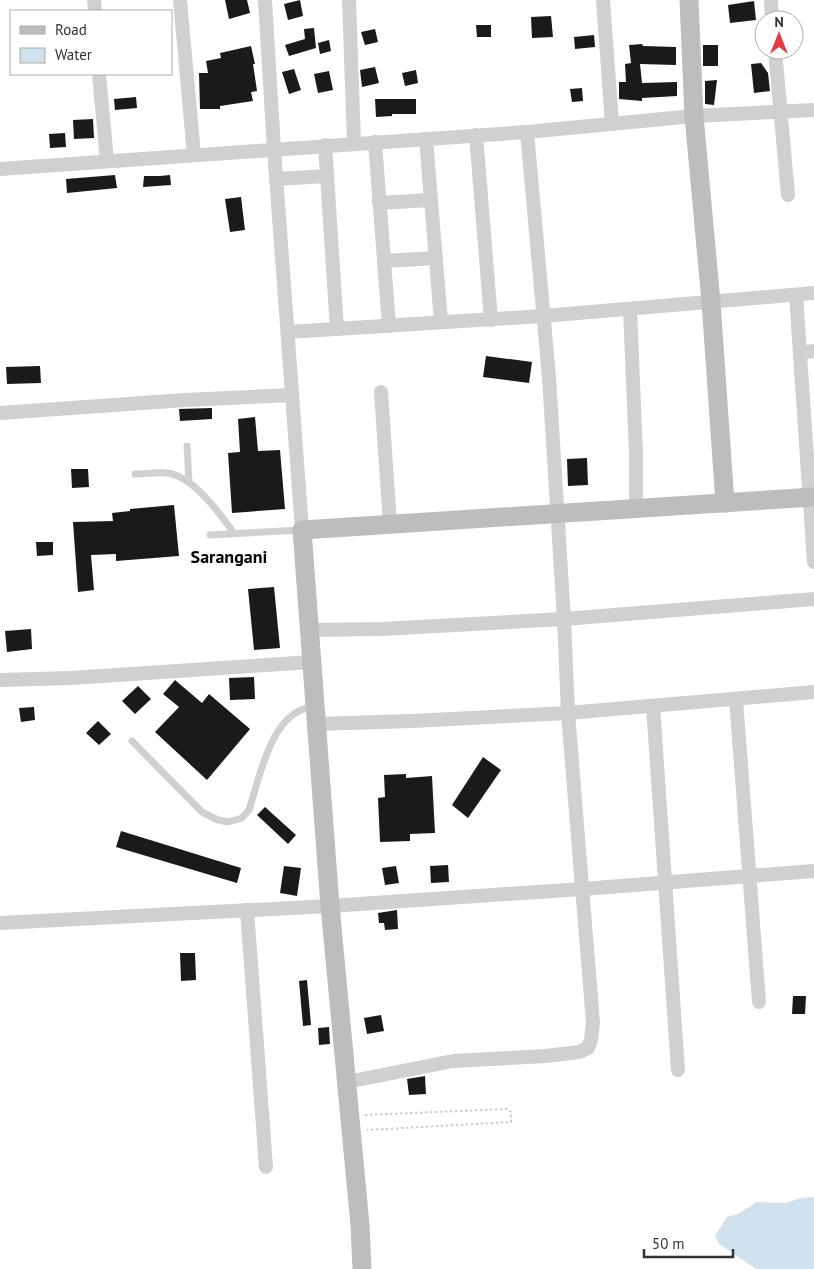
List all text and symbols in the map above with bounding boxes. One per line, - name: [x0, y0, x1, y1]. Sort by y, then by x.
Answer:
- legend: [10, 10, 172, 75]
- north arrow: [754, 10, 804, 60]
- text: N: [774, 13, 784, 31]
- text: Road: [55, 20, 87, 39]
- text: Water: [55, 45, 92, 64]
- district label: Sarangani: [191, 545, 267, 568]
- scale bar: [644, 1226, 733, 1258]
- text: 50 m: [652, 1234, 685, 1253]

